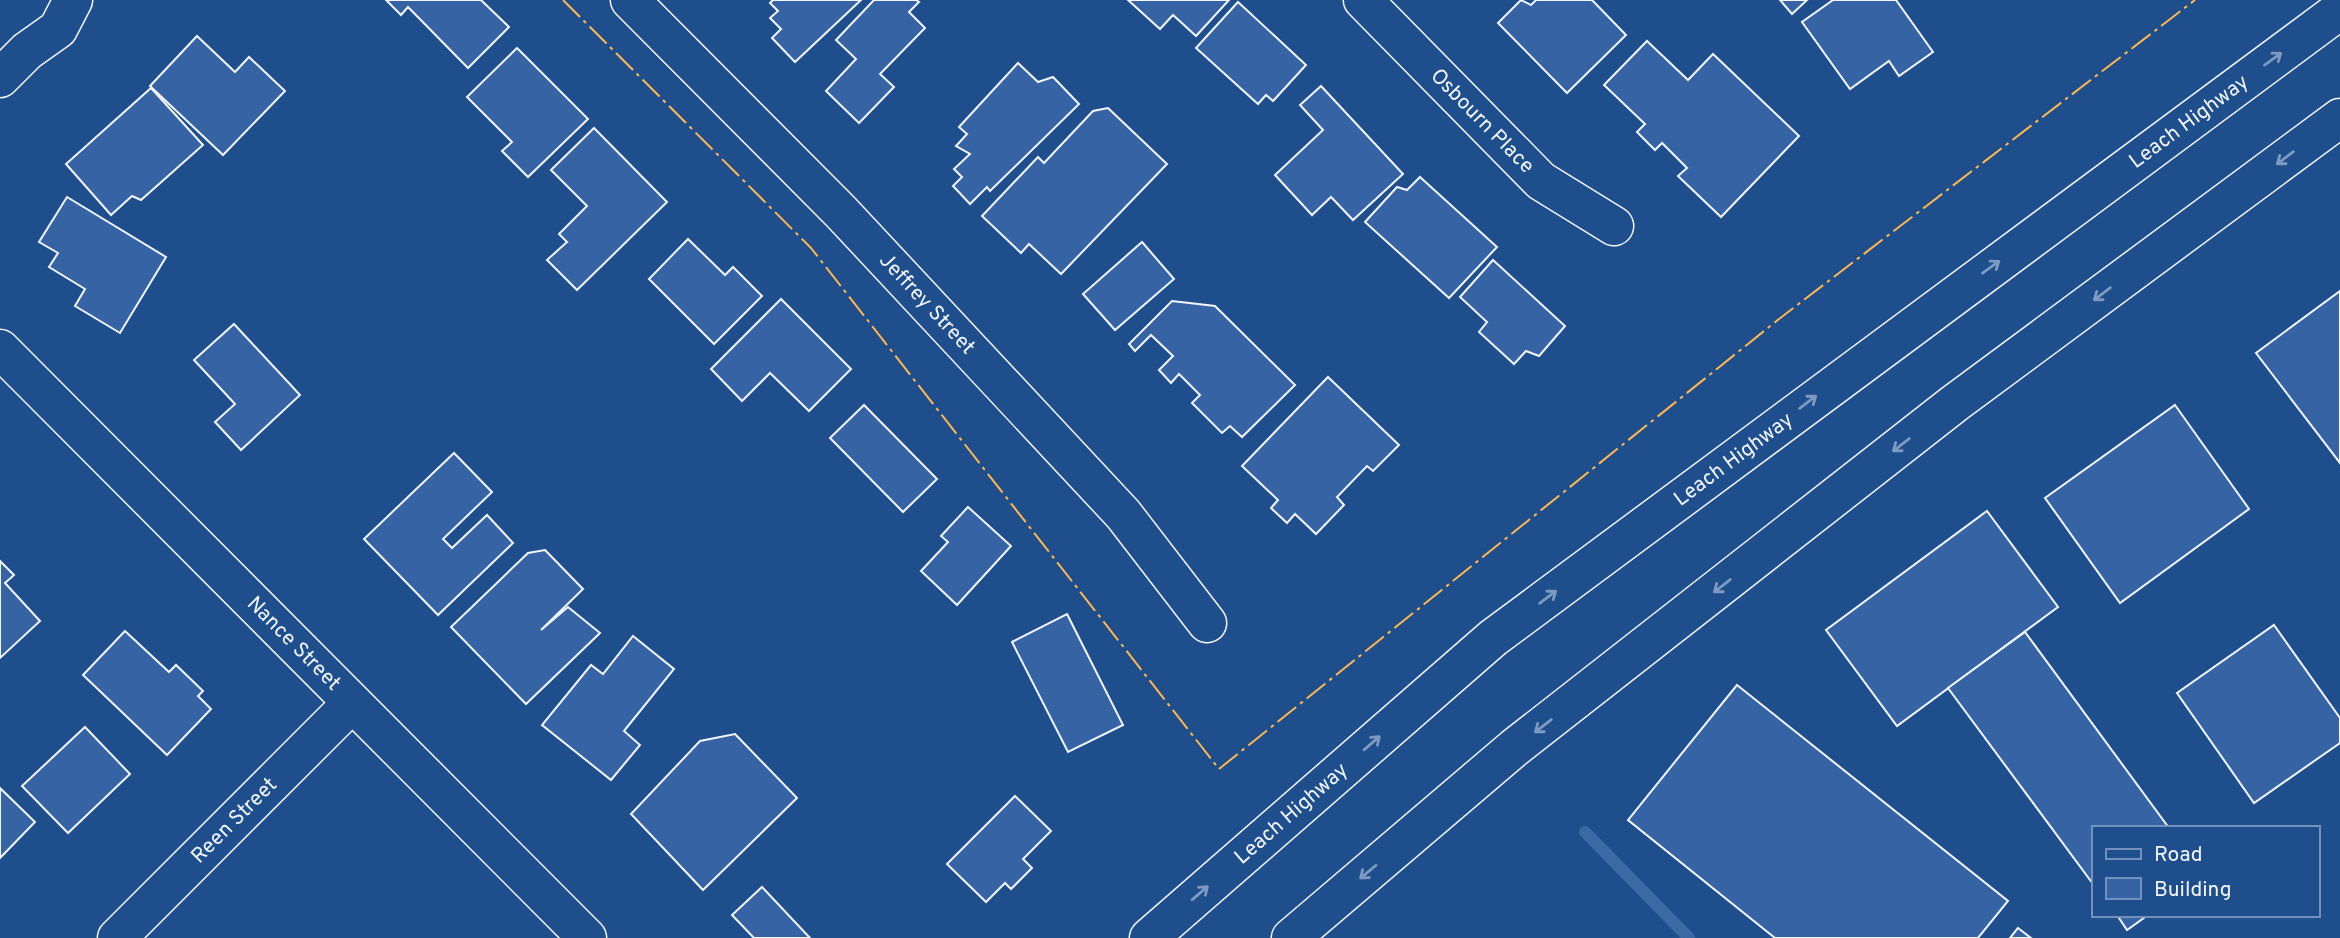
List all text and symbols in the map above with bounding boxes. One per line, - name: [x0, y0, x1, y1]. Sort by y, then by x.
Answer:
- one-way arrow: [2263, 52, 2282, 66]
- street label: Osbourn Place: [1424, 63, 1540, 180]
- street label: Leach Highway: [2124, 69, 2254, 175]
- one-way arrow: [2276, 151, 2295, 166]
- street label: Jeffrey Street: [873, 248, 981, 361]
- one-way arrow: [1981, 259, 2000, 274]
- one-way arrow: [2093, 286, 2112, 301]
- one-way arrow: [1799, 395, 1818, 410]
- street label: Leach Highway: [1669, 406, 1799, 513]
- one-way arrow: [1892, 438, 1911, 453]
- one-way arrow: [1713, 578, 1732, 593]
- one-way arrow: [1538, 590, 1557, 604]
- street label: Nance Street: [241, 591, 346, 697]
- one-way arrow: [1534, 718, 1552, 733]
- one-way arrow: [1362, 735, 1380, 751]
- street label: Leach Highway: [1229, 757, 1354, 871]
- street label: Reen Street: [185, 772, 283, 870]
- legend: [2092, 826, 2319, 917]
- text: Road: [2154, 842, 2203, 869]
- one-way arrow: [1360, 864, 1378, 880]
- text: Building: [2154, 877, 2232, 904]
- one-way arrow: [1191, 885, 1209, 901]

